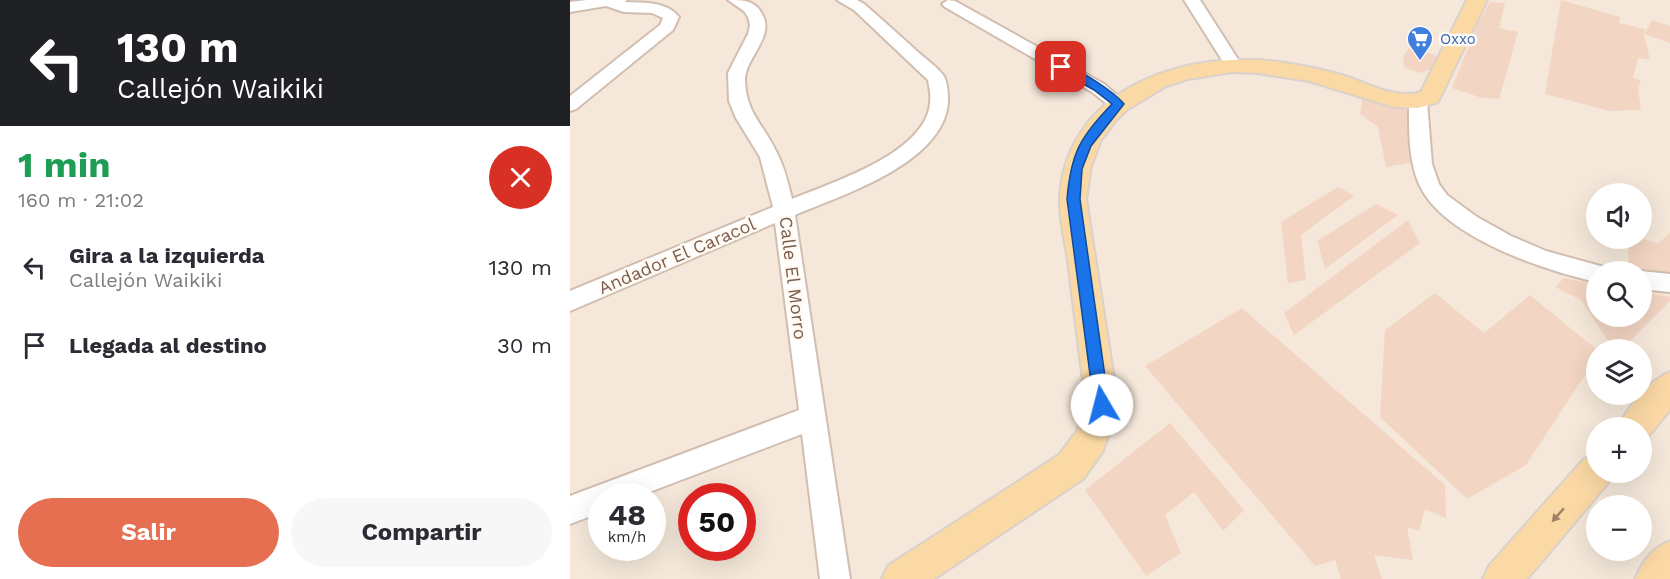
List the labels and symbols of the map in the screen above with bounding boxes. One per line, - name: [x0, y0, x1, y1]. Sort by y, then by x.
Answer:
- supermarket icon: Oxxo: [1405, 24, 1435, 62]
- place label: Oxxo: [1440, 30, 1476, 48]
- pin: [1035, 41, 1086, 92]
- street label: Andador El Caracol: [595, 213, 759, 298]
- street label: Calle El Morro: [776, 215, 811, 341]
- position arrow: [1070, 373, 1134, 437]
- speed limit sign: 50: [678, 483, 756, 561]
- one-way arrow: [1552, 507, 1565, 522]

